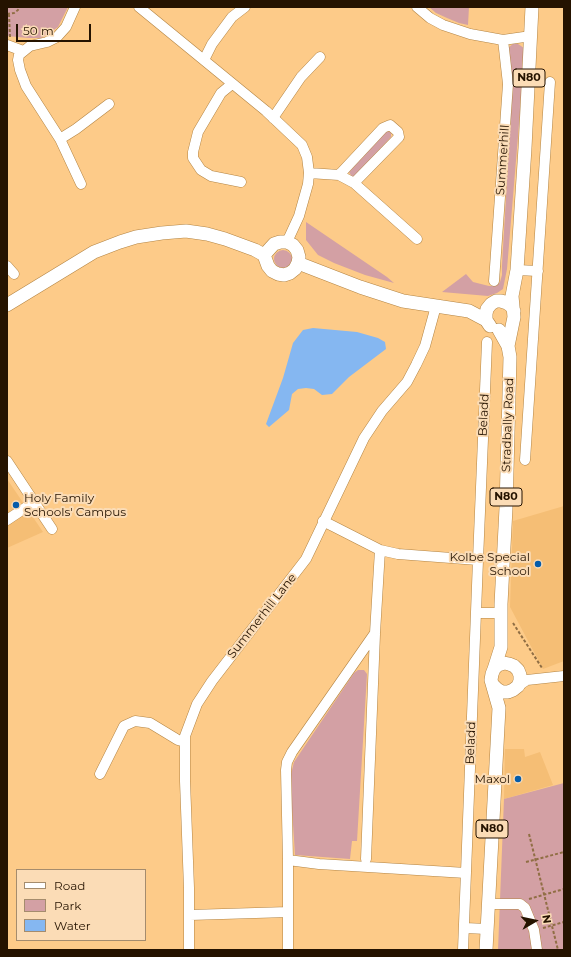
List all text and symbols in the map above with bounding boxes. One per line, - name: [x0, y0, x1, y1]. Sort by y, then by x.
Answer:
- scale bar: [18, 16, 93, 42]
- text: 50 m: [23, 23, 54, 38]
- road number: N80: [513, 69, 545, 87]
- street label: Summerhill: [493, 124, 513, 196]
- street label: Stradbally Road: [499, 378, 517, 472]
- street label: Beladd: [476, 393, 492, 437]
- road number: N80: [490, 488, 522, 506]
- place label: Holy Family Schools' Campus: [24, 491, 126, 519]
- marker: Holy Family Schools' Campus: [11, 500, 21, 510]
- place label: Kolbe Special School: [450, 550, 530, 578]
- marker: Kolbe Special School: [533, 559, 543, 569]
- street label: Summerhill Lane: [225, 571, 299, 661]
- street label: Beladd: [463, 721, 479, 765]
- place label: Maxol: [475, 772, 510, 786]
- marker: Maxol: [513, 774, 523, 784]
- road number: N80: [476, 820, 508, 838]
- legend: [16, 869, 146, 941]
- text: Road: [54, 878, 85, 893]
- text: Park: [54, 898, 81, 913]
- north arrow: [515, 901, 555, 941]
- text: N: [539, 914, 554, 925]
- text: Water: [54, 918, 90, 933]

